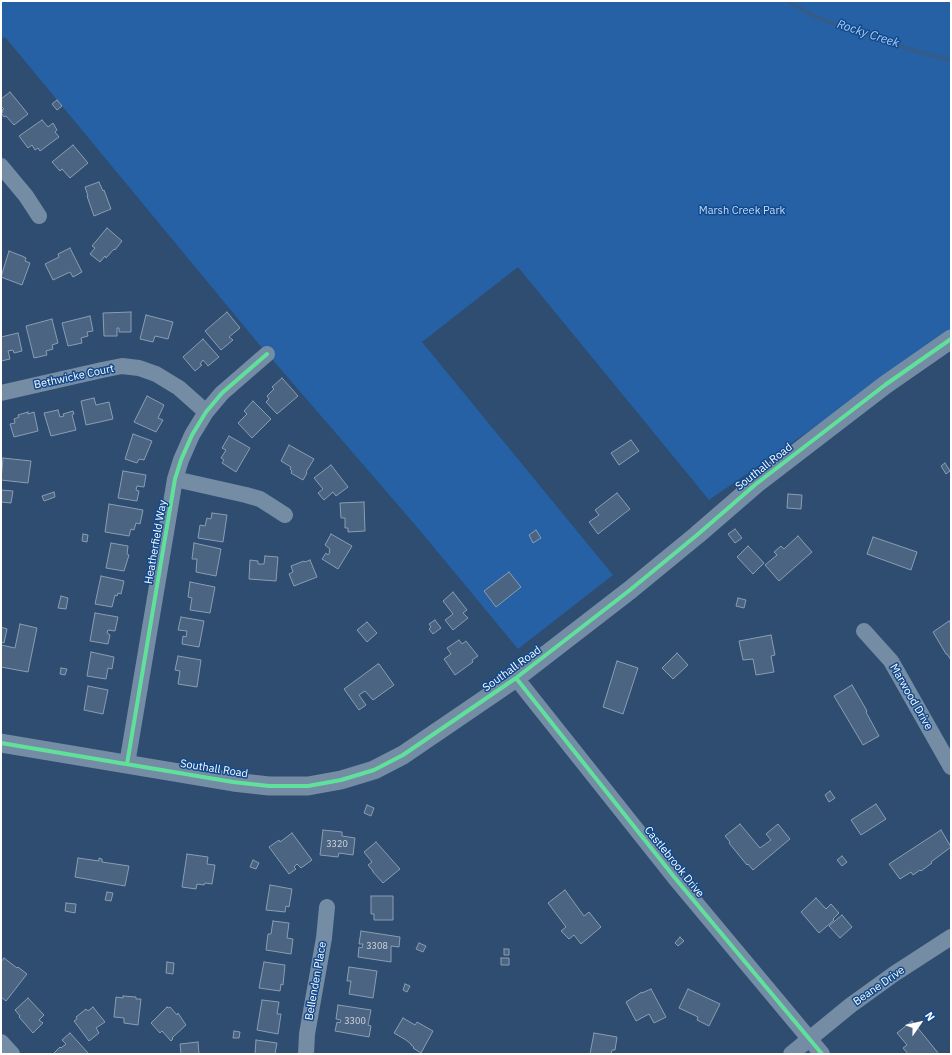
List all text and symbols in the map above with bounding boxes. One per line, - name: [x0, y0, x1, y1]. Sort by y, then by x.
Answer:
- water label: Rocky Creek: [835, 17, 901, 51]
- park label: Marsh Creek Park: [699, 204, 785, 218]
- street label: Bethwicke Court: [33, 362, 115, 392]
- street label: Southall Road: [733, 441, 795, 493]
- street label: Heatherfield Way: [142, 499, 170, 585]
- street label: Southall Road: [480, 644, 544, 694]
- street label: Marwood Drive: [887, 662, 935, 732]
- street label: Southall Road: [179, 757, 249, 781]
- street label: Castlebrook Drive: [641, 824, 707, 900]
- house number: 3320: [326, 839, 348, 849]
- street label: Bellenden Place: [303, 941, 329, 1021]
- house number: 3308: [366, 941, 388, 951]
- street label: Beane Drive: [851, 964, 907, 1008]
- north arrow: [900, 1003, 940, 1043]
- text: N: [922, 1009, 938, 1024]
- house number: 3300: [344, 1016, 366, 1026]

